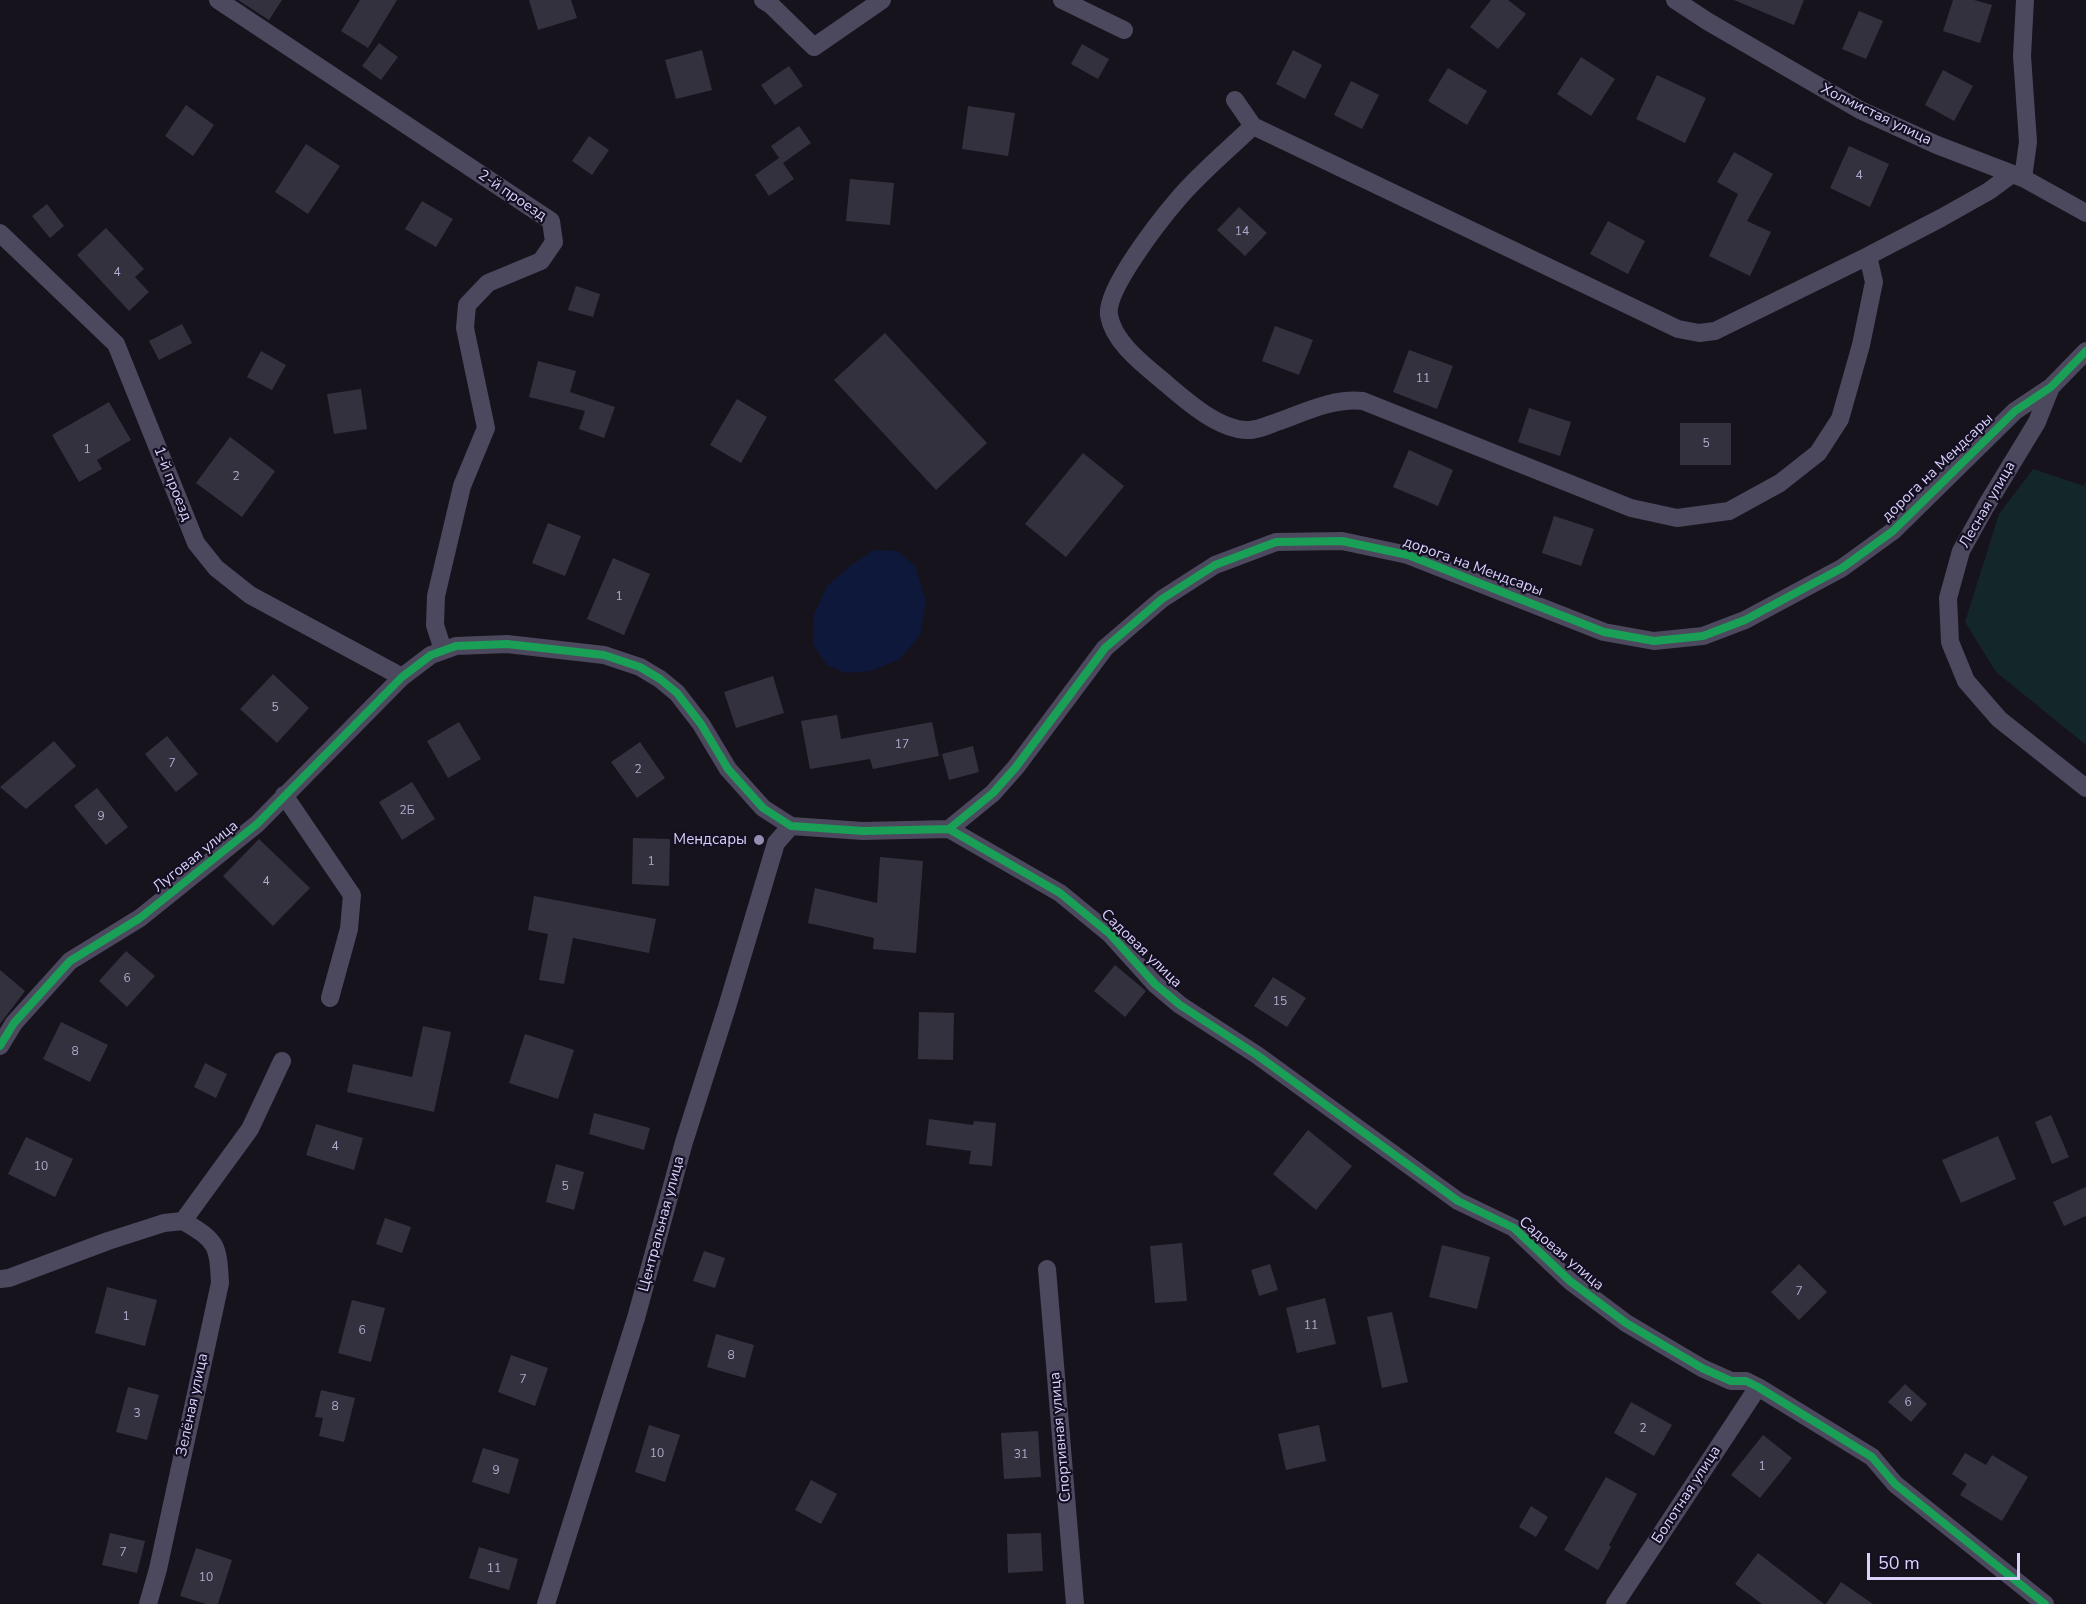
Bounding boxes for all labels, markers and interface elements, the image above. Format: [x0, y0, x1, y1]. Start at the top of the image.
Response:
street label: Холмистая улица [1818, 80, 1934, 150]
street label: 2-й проезд [474, 167, 550, 225]
house number: 4 [1855, 169, 1863, 183]
house number: 14 [1235, 225, 1249, 239]
house number: 4 [113, 266, 121, 280]
house number: 11 [1416, 372, 1430, 386]
street label: дорога на Мендсары [1879, 410, 1997, 526]
house number: 5 [1702, 437, 1710, 451]
house number: 1 [83, 443, 91, 457]
street label: 1-й проезд [149, 444, 195, 524]
street label: Лесная улица [1956, 458, 2020, 552]
house number: 2 [232, 470, 240, 484]
street label: дорога на Мендсары [1401, 533, 1545, 601]
house number: 1 [615, 590, 623, 604]
house number: 5 [271, 701, 279, 715]
house number: 17 [895, 738, 909, 752]
house number: 7 [168, 757, 176, 771]
house number: 2 [634, 763, 642, 777]
house number: 2Б [399, 804, 415, 818]
house number: 9 [97, 810, 105, 824]
street label: Луговая улица [150, 817, 242, 897]
place label: Мендсары [673, 831, 747, 849]
marker: Мендсары [752, 833, 766, 847]
house number: 1 [647, 855, 655, 869]
house number: 4 [262, 875, 270, 889]
street label: Садовая улица [1097, 906, 1185, 992]
house number: 6 [123, 972, 131, 986]
house number: 15 [1273, 995, 1287, 1009]
house number: 8 [71, 1045, 79, 1059]
house number: 4 [331, 1140, 339, 1154]
street label: Центральная улица [635, 1154, 689, 1294]
house number: 10 [34, 1160, 48, 1174]
house number: 5 [561, 1180, 569, 1194]
street label: Садовая улица [1515, 1213, 1607, 1295]
house number: 7 [1795, 1285, 1803, 1299]
house number: 1 [122, 1310, 130, 1324]
house number: 11 [1304, 1319, 1318, 1333]
house number: 6 [358, 1324, 366, 1338]
house number: 8 [727, 1349, 735, 1363]
street label: Зелёная улица [173, 1352, 213, 1458]
street label: Спортивная улица [1046, 1371, 1076, 1503]
house number: 7 [519, 1373, 527, 1387]
house number: 6 [1904, 1396, 1912, 1410]
house number: 8 [331, 1400, 339, 1414]
house number: 3 [133, 1407, 141, 1421]
house number: 2 [1639, 1422, 1647, 1436]
street label: Болотная улица [1649, 1443, 1725, 1547]
house number: 10 [650, 1447, 664, 1461]
house number: 31 [1014, 1448, 1028, 1462]
house number: 1 [1758, 1460, 1766, 1474]
house number: 9 [492, 1464, 500, 1478]
scale bar [1870, 1541, 2023, 1579]
house number: 7 [119, 1546, 127, 1560]
text: 50 m [1878, 1551, 1920, 1575]
house number: 11 [487, 1562, 501, 1576]
house number: 10 [199, 1571, 213, 1585]

